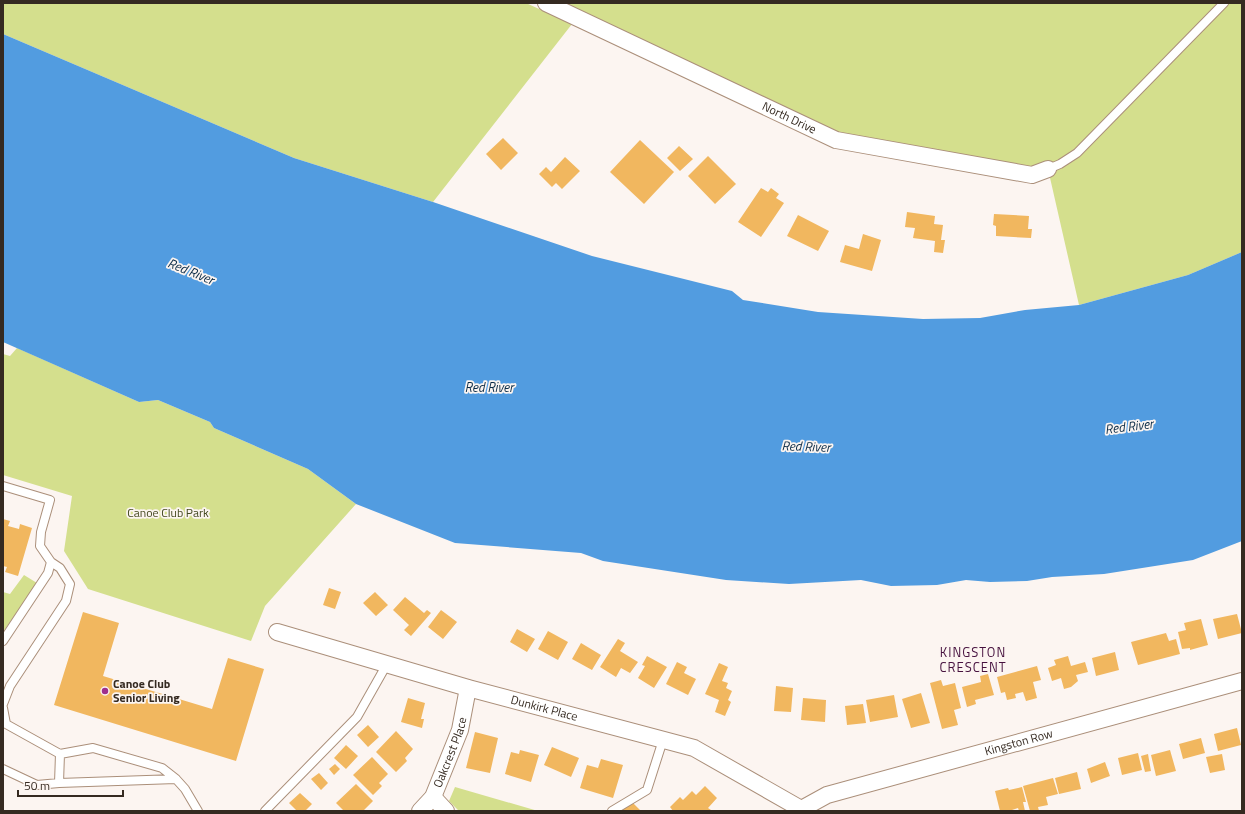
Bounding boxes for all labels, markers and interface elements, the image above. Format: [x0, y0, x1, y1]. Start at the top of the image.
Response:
street label: North Drive [759, 96, 820, 138]
water label: Red River [165, 253, 219, 290]
water label: Red River [465, 377, 515, 397]
water label: Red River [1104, 413, 1156, 439]
water label: Red River [781, 435, 832, 457]
park label: Canoe Club Park [127, 503, 209, 522]
district label: KINGSTON CRESCENT [939, 642, 1007, 677]
place label: Canoe Club Senior Living [113, 674, 180, 707]
marker: Canoe Club Senior Living [100, 686, 110, 696]
street label: Dunkirk Place [509, 690, 580, 726]
street label: Oakcrest Place [428, 715, 471, 790]
street label: Kingston Row [982, 723, 1055, 760]
scale bar [18, 772, 123, 798]
text: 50 m [24, 776, 50, 795]

